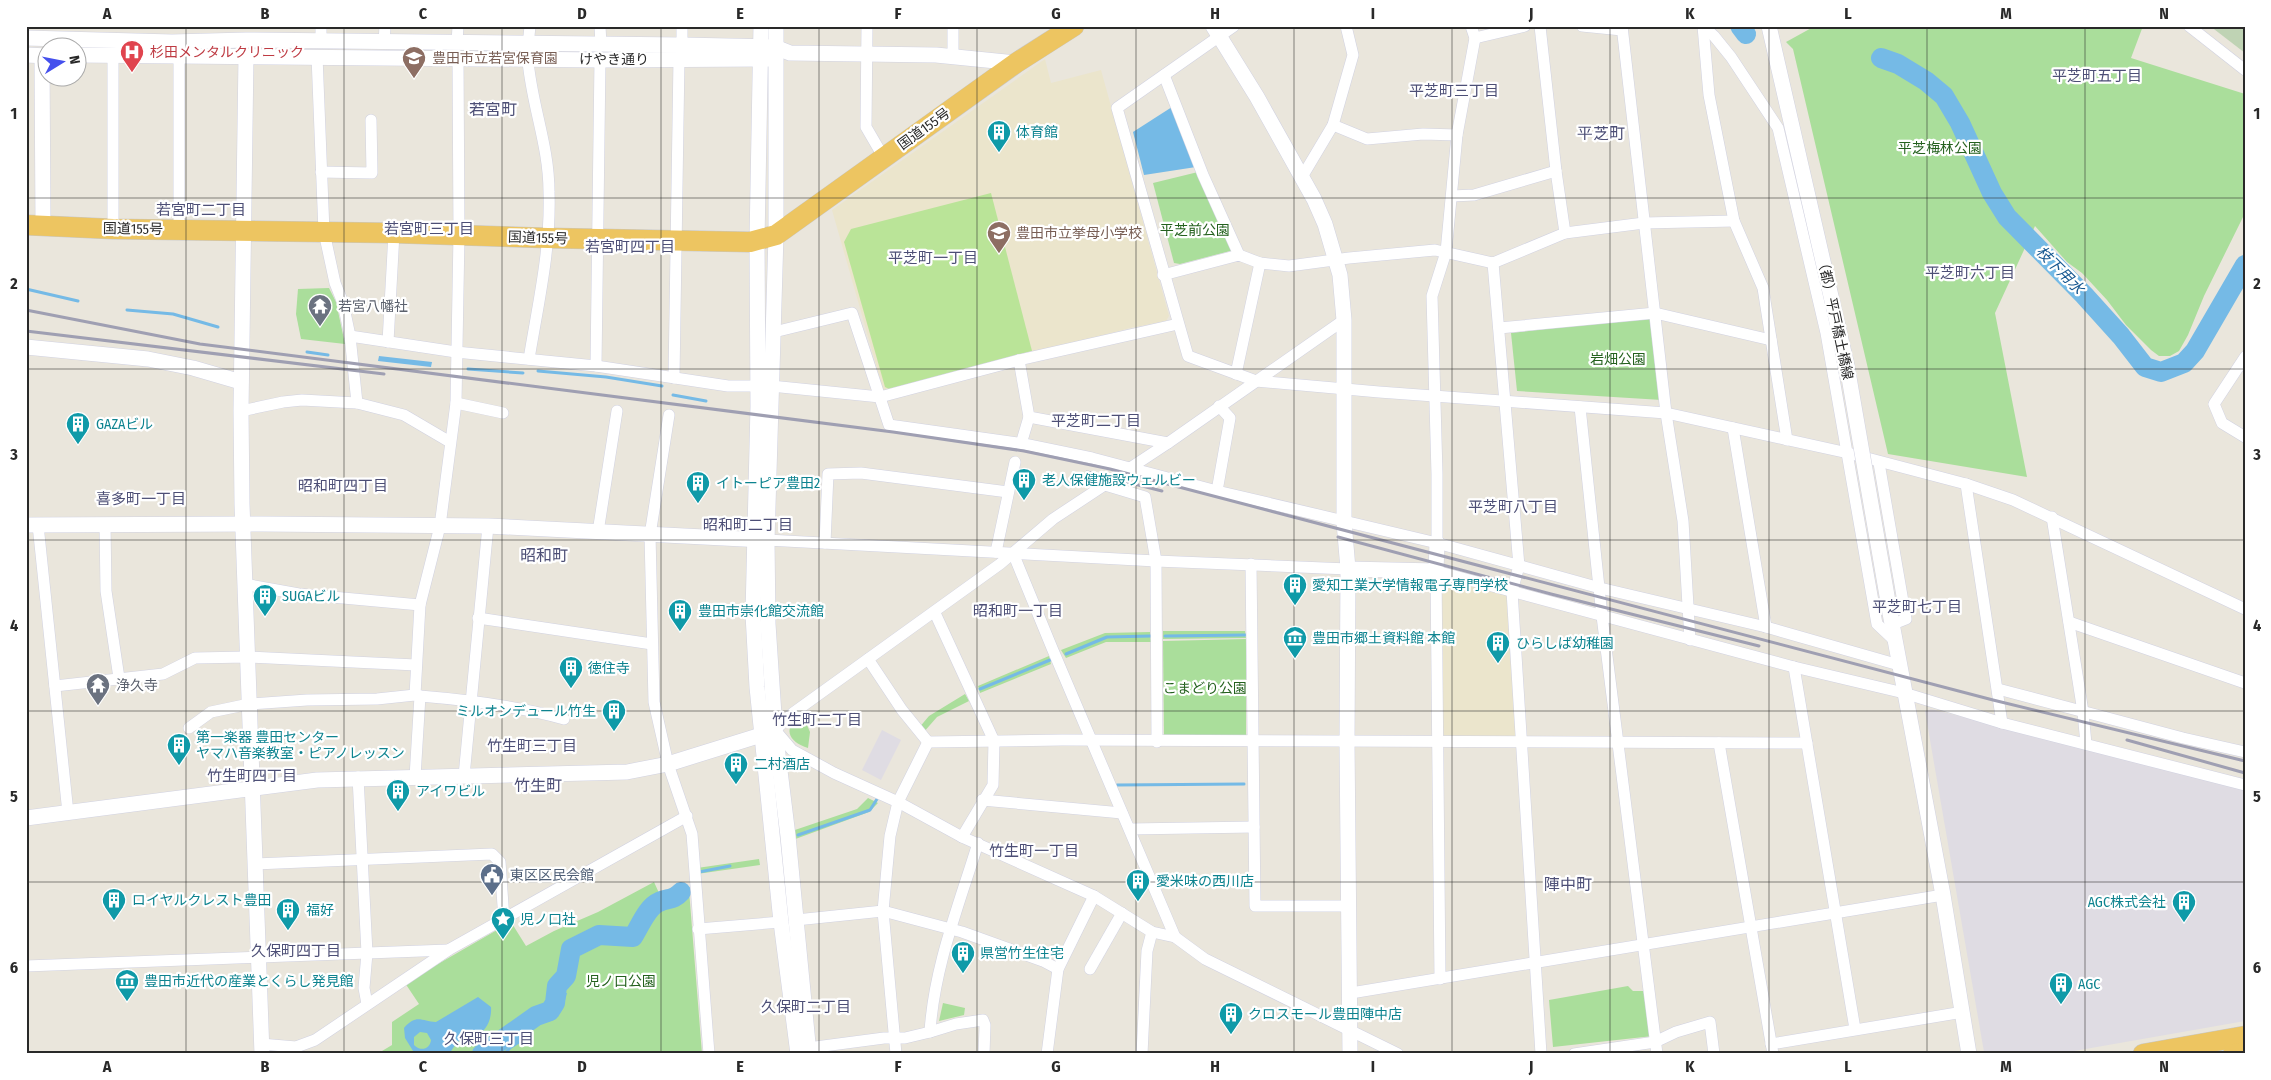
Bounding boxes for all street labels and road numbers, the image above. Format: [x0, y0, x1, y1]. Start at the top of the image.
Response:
street label: けやき通り [579, 51, 649, 68]
street label: 国道155号 [895, 104, 953, 154]
street label: 国道155号 [103, 220, 163, 238]
street label: 国道155号 [508, 228, 568, 248]
street label: （都）平戸橋土橋線 [1814, 255, 1856, 381]

